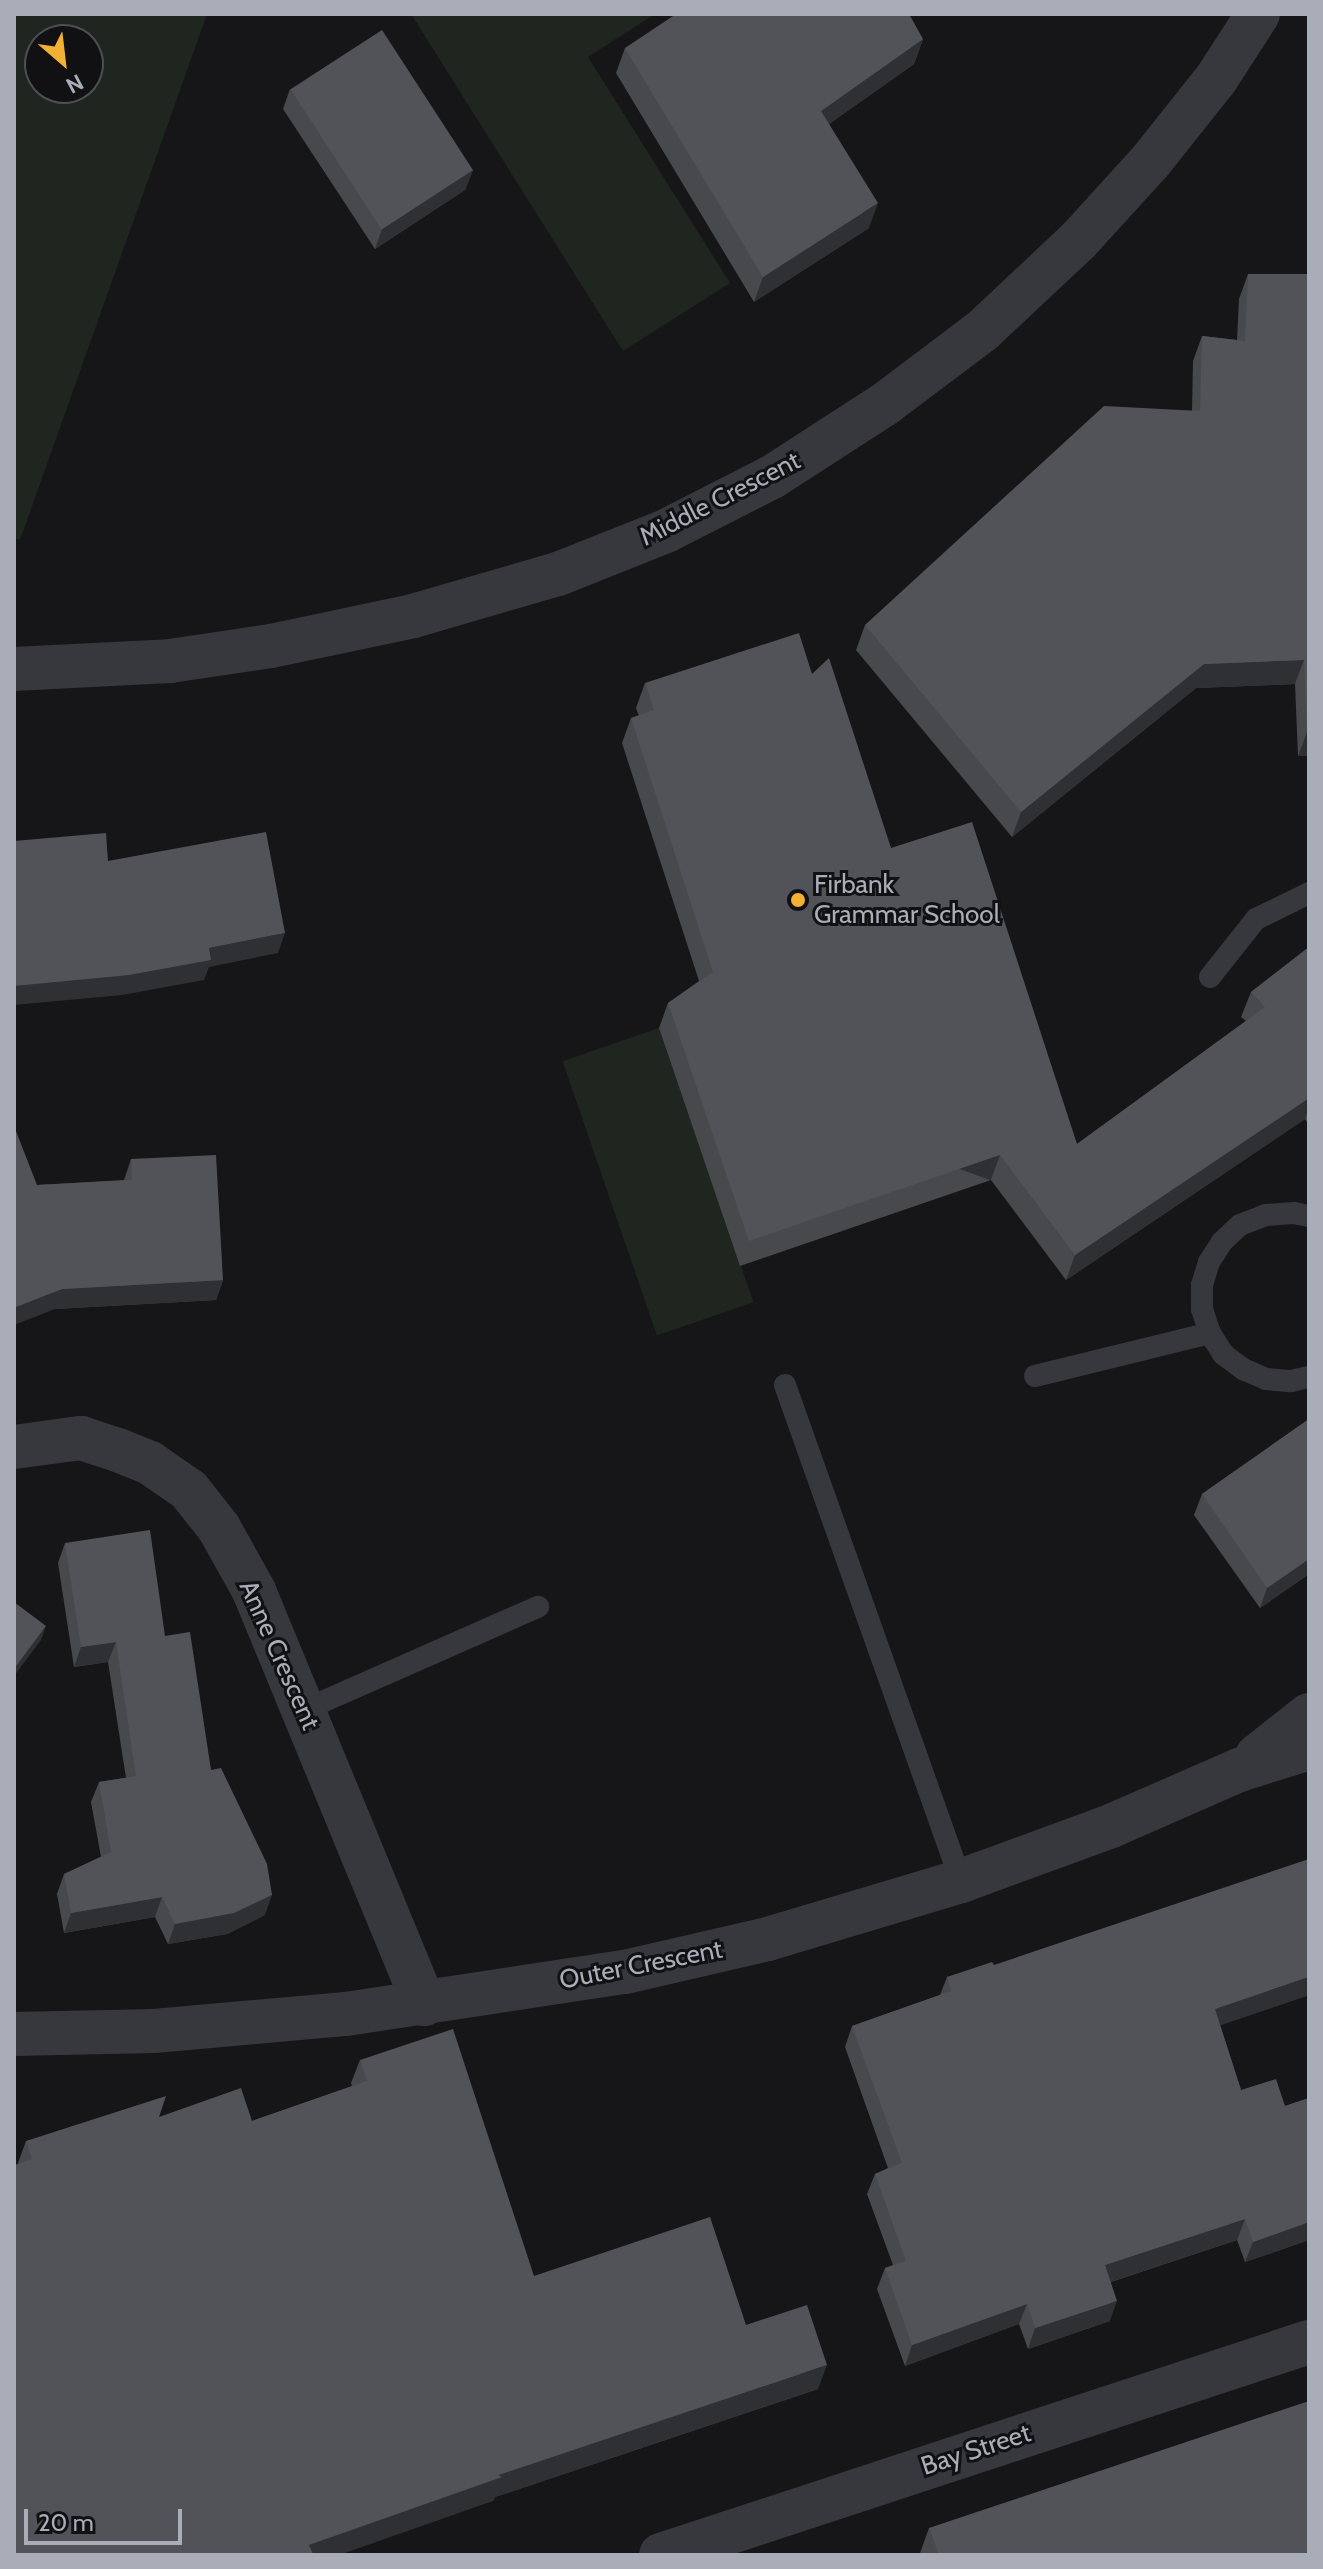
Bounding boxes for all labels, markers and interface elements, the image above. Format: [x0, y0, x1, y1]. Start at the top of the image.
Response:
north arrow [24, 24, 104, 104]
text: N [61, 68, 88, 99]
street label: Middle Crescent [634, 445, 806, 553]
place label: Firbank Grammar School [814, 869, 1000, 930]
marker: Firbank Grammar School [789, 891, 807, 909]
street label: Anne Crescent [232, 1576, 326, 1734]
street label: Outer Crescent [557, 1934, 725, 1996]
street label: Bay Street [917, 2418, 1035, 2482]
scale bar [28, 2493, 186, 2543]
text: 20 m [38, 2508, 94, 2537]

